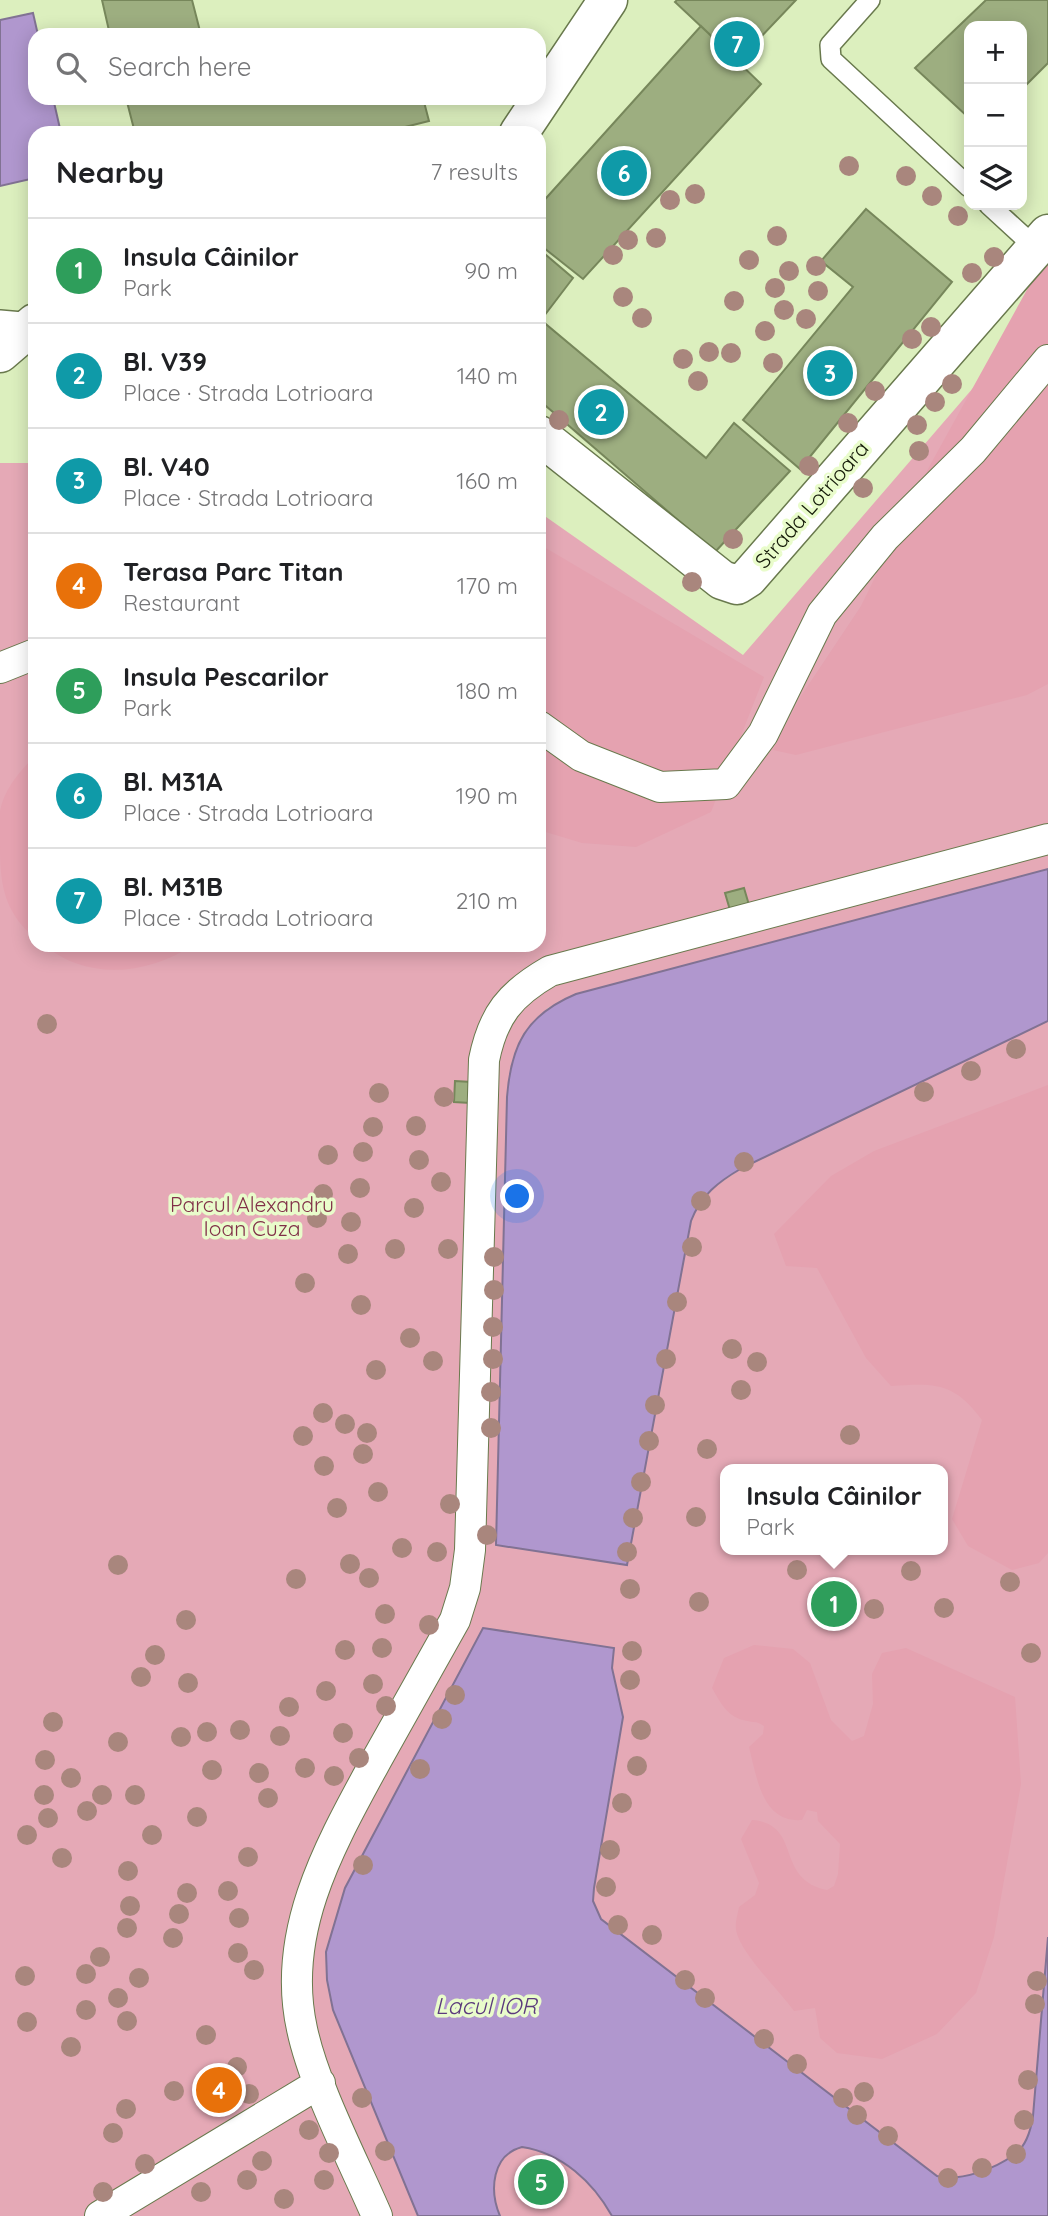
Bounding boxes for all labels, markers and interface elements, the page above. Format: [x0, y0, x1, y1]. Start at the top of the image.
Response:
pin: 7 [714, 18, 760, 70]
map controls [964, 21, 1027, 210]
button: + [964, 21, 1027, 84]
search box [28, 28, 546, 105]
icon: search [52, 48, 90, 86]
text: Search here [108, 50, 252, 83]
button: − [964, 84, 1027, 147]
pin: 6 [601, 147, 647, 199]
button: layers [964, 147, 1027, 210]
text: Nearby [56, 153, 164, 191]
text: 7 results [430, 157, 518, 186]
text: Insula Câinilor [123, 240, 299, 273]
text: 1 [75, 256, 83, 285]
text: 90 m [464, 256, 518, 285]
text: Park [123, 273, 172, 302]
text: Bl. V39 [123, 345, 207, 378]
pin: 3 [807, 347, 853, 399]
text: 2 [72, 361, 86, 390]
text: 140 m [457, 361, 518, 390]
text: Place · Strada Lotrioara [123, 378, 373, 407]
pin: 2 [578, 386, 624, 438]
street label: Strada Lotrioara [749, 435, 874, 573]
text: Bl. V40 [123, 450, 210, 483]
text: 3 [73, 466, 85, 495]
text: 160 m [456, 466, 518, 495]
text: Place · Strada Lotrioara [123, 483, 373, 512]
text: Terasa Parc Titan [123, 555, 343, 588]
text: 4 [72, 571, 86, 600]
text: 170 m [457, 571, 518, 600]
text: Restaurant [123, 588, 240, 617]
text: Insula Pescarilor [123, 660, 329, 693]
text: 5 [72, 676, 86, 705]
text: 180 m [456, 676, 518, 705]
text: Park [123, 693, 172, 722]
text: Bl. M31A [123, 765, 223, 798]
text: 6 [73, 781, 85, 810]
text: 190 m [456, 781, 518, 810]
text: Place · Strada Lotrioara [123, 798, 373, 827]
text: Bl. M31B [123, 870, 223, 903]
text: 7 [73, 886, 85, 915]
text: 210 m [456, 886, 518, 915]
text: Place · Strada Lotrioara [123, 903, 373, 932]
your location [500, 1179, 534, 1213]
park label: Parcul Alexandru Ioan Cuza [170, 1191, 334, 1241]
popup [720, 1464, 948, 1555]
text: Insula Câinilor [746, 1479, 922, 1512]
text: Park [746, 1512, 795, 1541]
pin: 1 [811, 1578, 857, 1630]
water label: Lacul IOR [435, 1991, 538, 2020]
pin: 4 [196, 2064, 242, 2116]
pin: 5 [518, 2156, 564, 2208]

